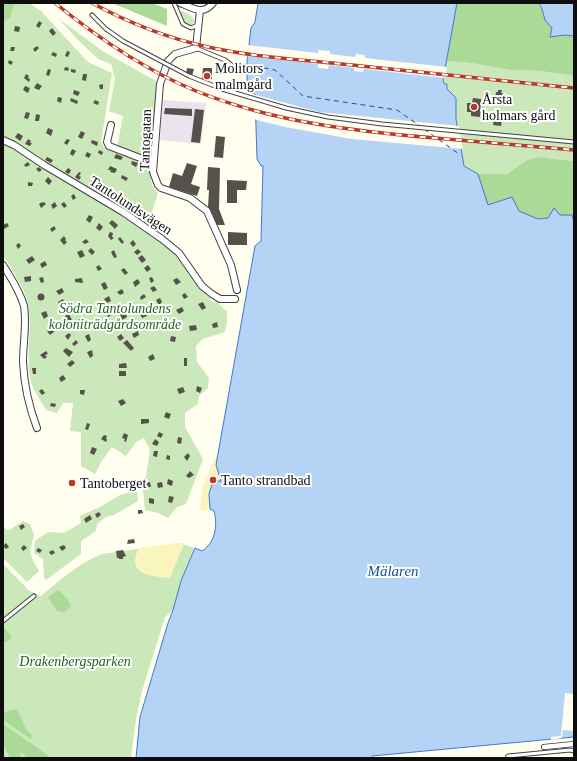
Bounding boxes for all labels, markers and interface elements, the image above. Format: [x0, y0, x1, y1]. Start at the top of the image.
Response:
place label: Molitors malmgård [215, 61, 272, 92]
marker: Molitors malmgård [202, 71, 212, 81]
place label: Årsta holmars gård [482, 92, 555, 123]
marker: Årsta holmars gård [469, 102, 479, 112]
street label: Tantogatan [137, 109, 154, 171]
street label: Tantolundsvägen [87, 173, 175, 238]
park label: Södra Tantolundens koloniträdgårdsområde [49, 301, 181, 332]
place label: Tanto strandbad [221, 473, 311, 488]
marker: Tanto strandbad [208, 475, 218, 485]
place label: Tantoberget [80, 476, 147, 491]
marker: Tantoberget [67, 478, 77, 488]
water label: Mälaren [366, 563, 419, 579]
park label: Drakenbergsparken [18, 654, 131, 669]

